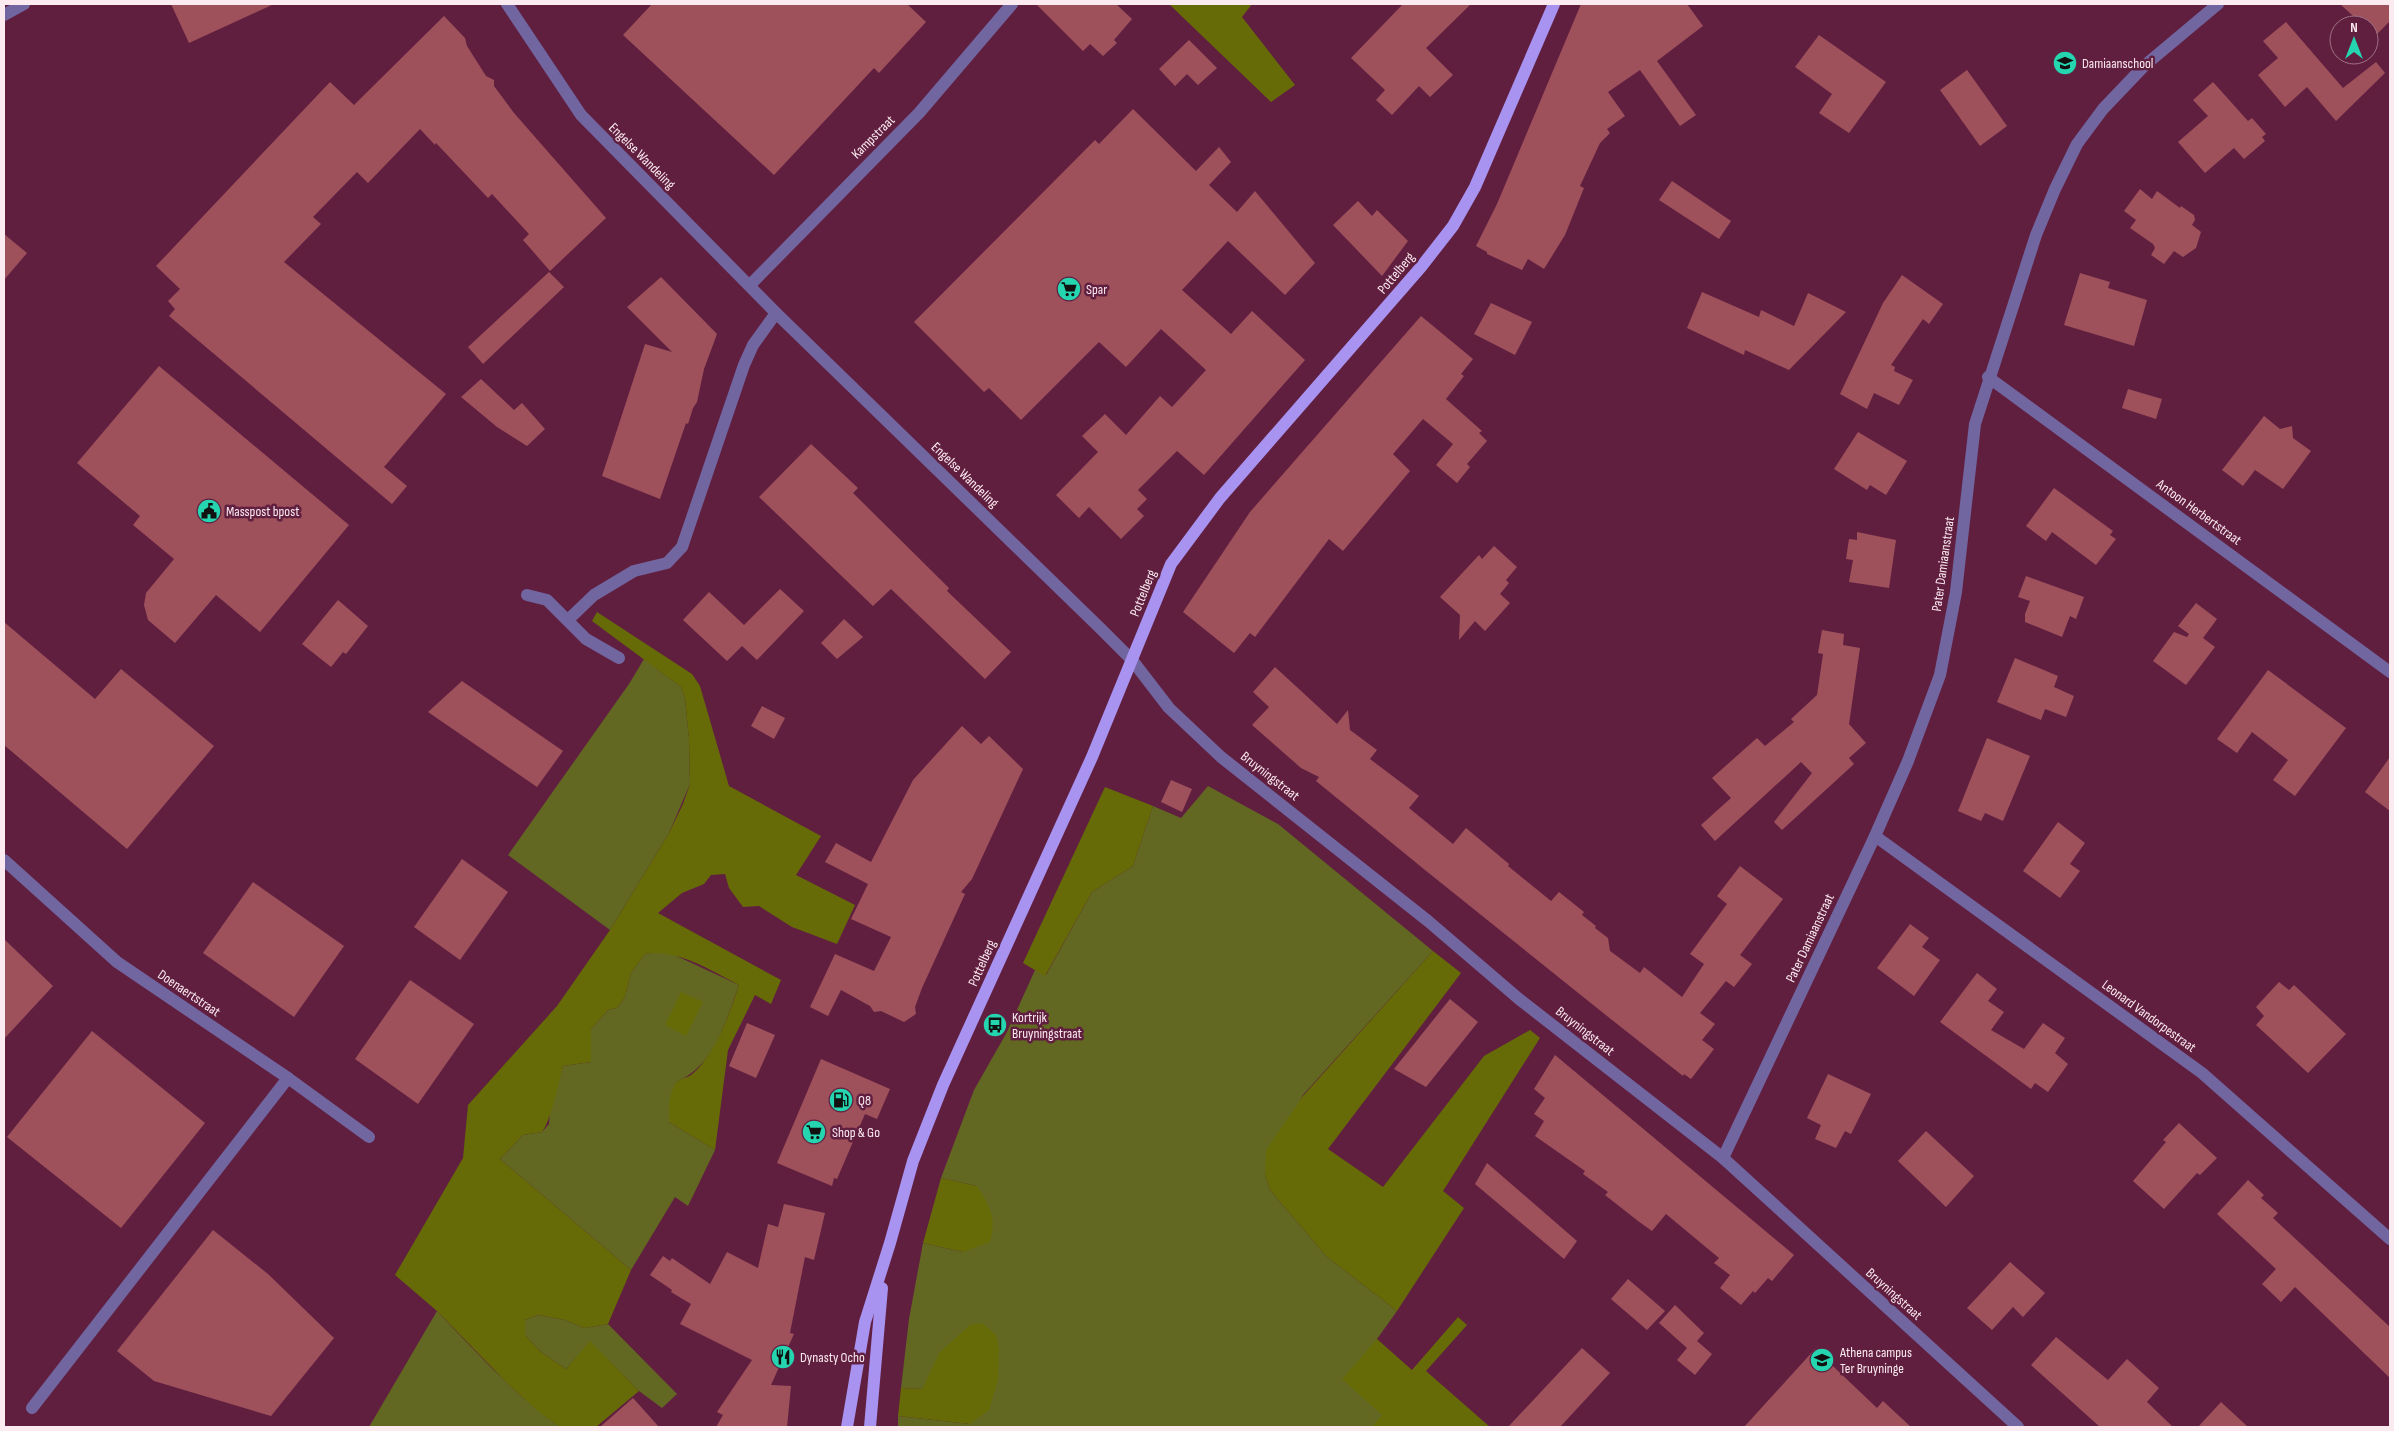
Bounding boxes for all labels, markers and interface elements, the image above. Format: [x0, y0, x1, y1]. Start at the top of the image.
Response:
north arrow [2329, 15, 2379, 65]
text: N [2350, 19, 2358, 36]
school or university icon: Damiaanschool [2052, 50, 2078, 76]
place label: Damiaanschool [2082, 55, 2153, 72]
street label: Kampstraat [848, 112, 898, 162]
street label: Engelse Wandeling [605, 119, 679, 193]
street label: Pottelberg [1374, 248, 1419, 297]
supermarket icon: Spar [1056, 276, 1082, 302]
place label: Spar [1086, 281, 1107, 298]
street label: Engelse Wandeling [928, 439, 1003, 512]
street label: Antoon Herbertstraat [2152, 475, 2245, 549]
public building icon: Masspost bpost [196, 498, 222, 524]
place label: Masspost bpost [226, 503, 299, 520]
street label: Pater Damiaanstraat [1928, 515, 1958, 613]
street label: Pottelberg [1126, 567, 1160, 619]
street label: Bruyningstraat [1237, 748, 1303, 804]
street label: Pater Damiaanstraat [1782, 891, 1838, 985]
street label: Pottelberg [964, 937, 1000, 989]
street label: Doenaertstraat [154, 966, 224, 1020]
street label: Leonard Vandorpestraat [2099, 976, 2199, 1056]
street label: Bruyningstraat [1552, 1003, 1618, 1059]
place label: Kortrijk Bruyningstraat [1012, 1009, 1082, 1042]
bus stop icon: Kortrijk Bruyningstraat [982, 1012, 1008, 1038]
fuel station icon: Q8 [828, 1087, 854, 1113]
place label: Q8 [858, 1092, 871, 1109]
supermarket icon: Shop & Go [801, 1119, 827, 1145]
place label: Shop & Go [832, 1124, 880, 1141]
street label: Bruyningstraat [1862, 1264, 1926, 1324]
restaurant icon: Dynasty Ocho [770, 1344, 796, 1370]
place label: Athena campus Ter Bruyninge [1839, 1344, 1912, 1377]
school or university icon: Athena campus Ter Bruyninge [1809, 1347, 1835, 1373]
place label: Dynasty Ocho [800, 1349, 865, 1366]

